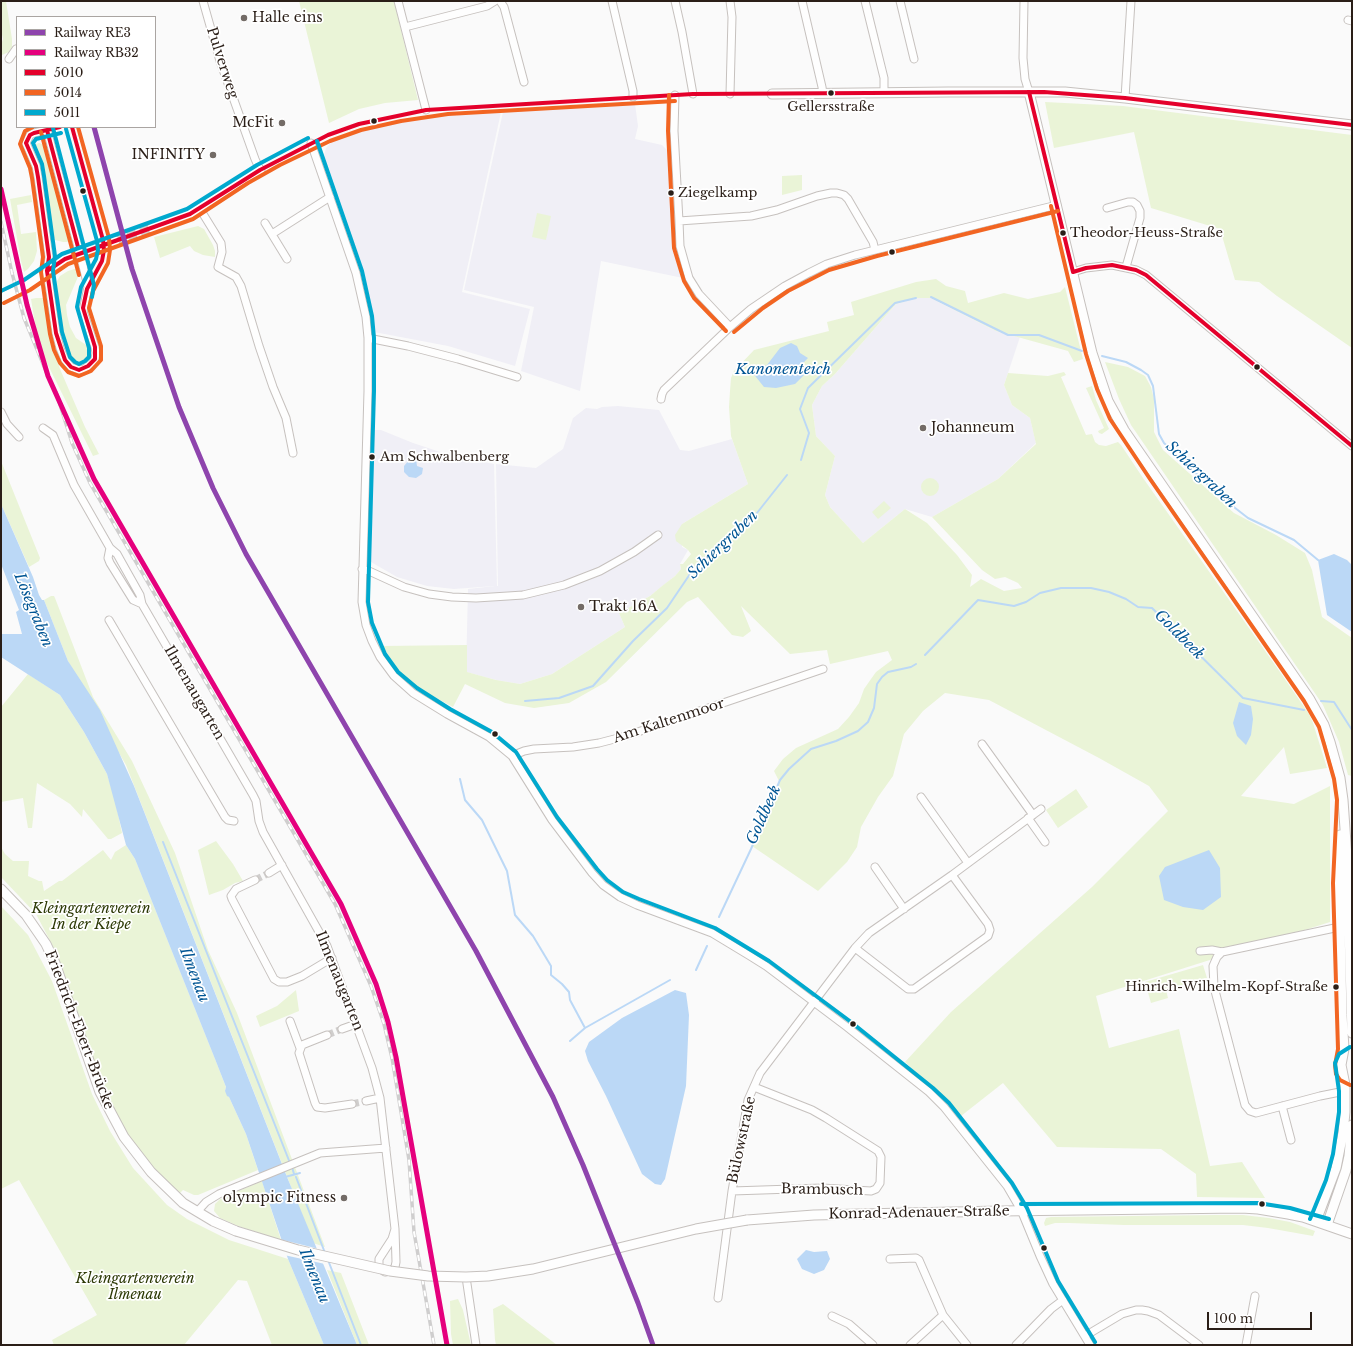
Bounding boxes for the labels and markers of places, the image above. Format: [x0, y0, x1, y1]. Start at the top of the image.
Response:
place label: Halle eins [252, 10, 323, 26]
marker: Halle eins [239, 13, 249, 23]
marker: Gellersstraße [826, 88, 836, 98]
place label: Gellersstraße [787, 99, 875, 115]
place label: McFit [232, 115, 274, 131]
unlabelled marker [369, 116, 379, 126]
marker: McFit [277, 118, 287, 128]
place label: INFINITY [131, 147, 205, 163]
marker: INFINITY [208, 150, 218, 160]
place label: Ziegelkamp [678, 185, 757, 201]
unlabelled marker [78, 186, 88, 196]
marker: Ziegelkamp [666, 188, 676, 198]
place label: Theodor-Heuss-Straße [1070, 225, 1223, 241]
marker: Theodor-Heuss-Straße [1058, 228, 1068, 238]
unlabelled marker [887, 247, 897, 257]
unlabelled marker [1252, 362, 1262, 372]
place label: Johanneum [931, 420, 1014, 436]
marker: Johanneum [918, 423, 928, 433]
place label: Am Schwalbenberg [380, 449, 509, 465]
marker: Am Schwalbenberg [367, 452, 377, 462]
place label: Trakt 16A [589, 599, 658, 615]
marker: Trakt 16A [576, 602, 586, 612]
unlabelled marker [490, 729, 500, 739]
place label: Hinrich-Wilhelm-Kopf-Straße [1125, 979, 1328, 995]
marker: Hinrich-Wilhelm-Kopf-Straße [1331, 982, 1341, 992]
unlabelled marker [848, 1019, 858, 1029]
place label: olympic Fitness [223, 1190, 336, 1206]
marker: olympic Fitness [339, 1193, 349, 1203]
unlabelled marker [1257, 1199, 1267, 1209]
unlabelled marker [1039, 1243, 1049, 1253]

